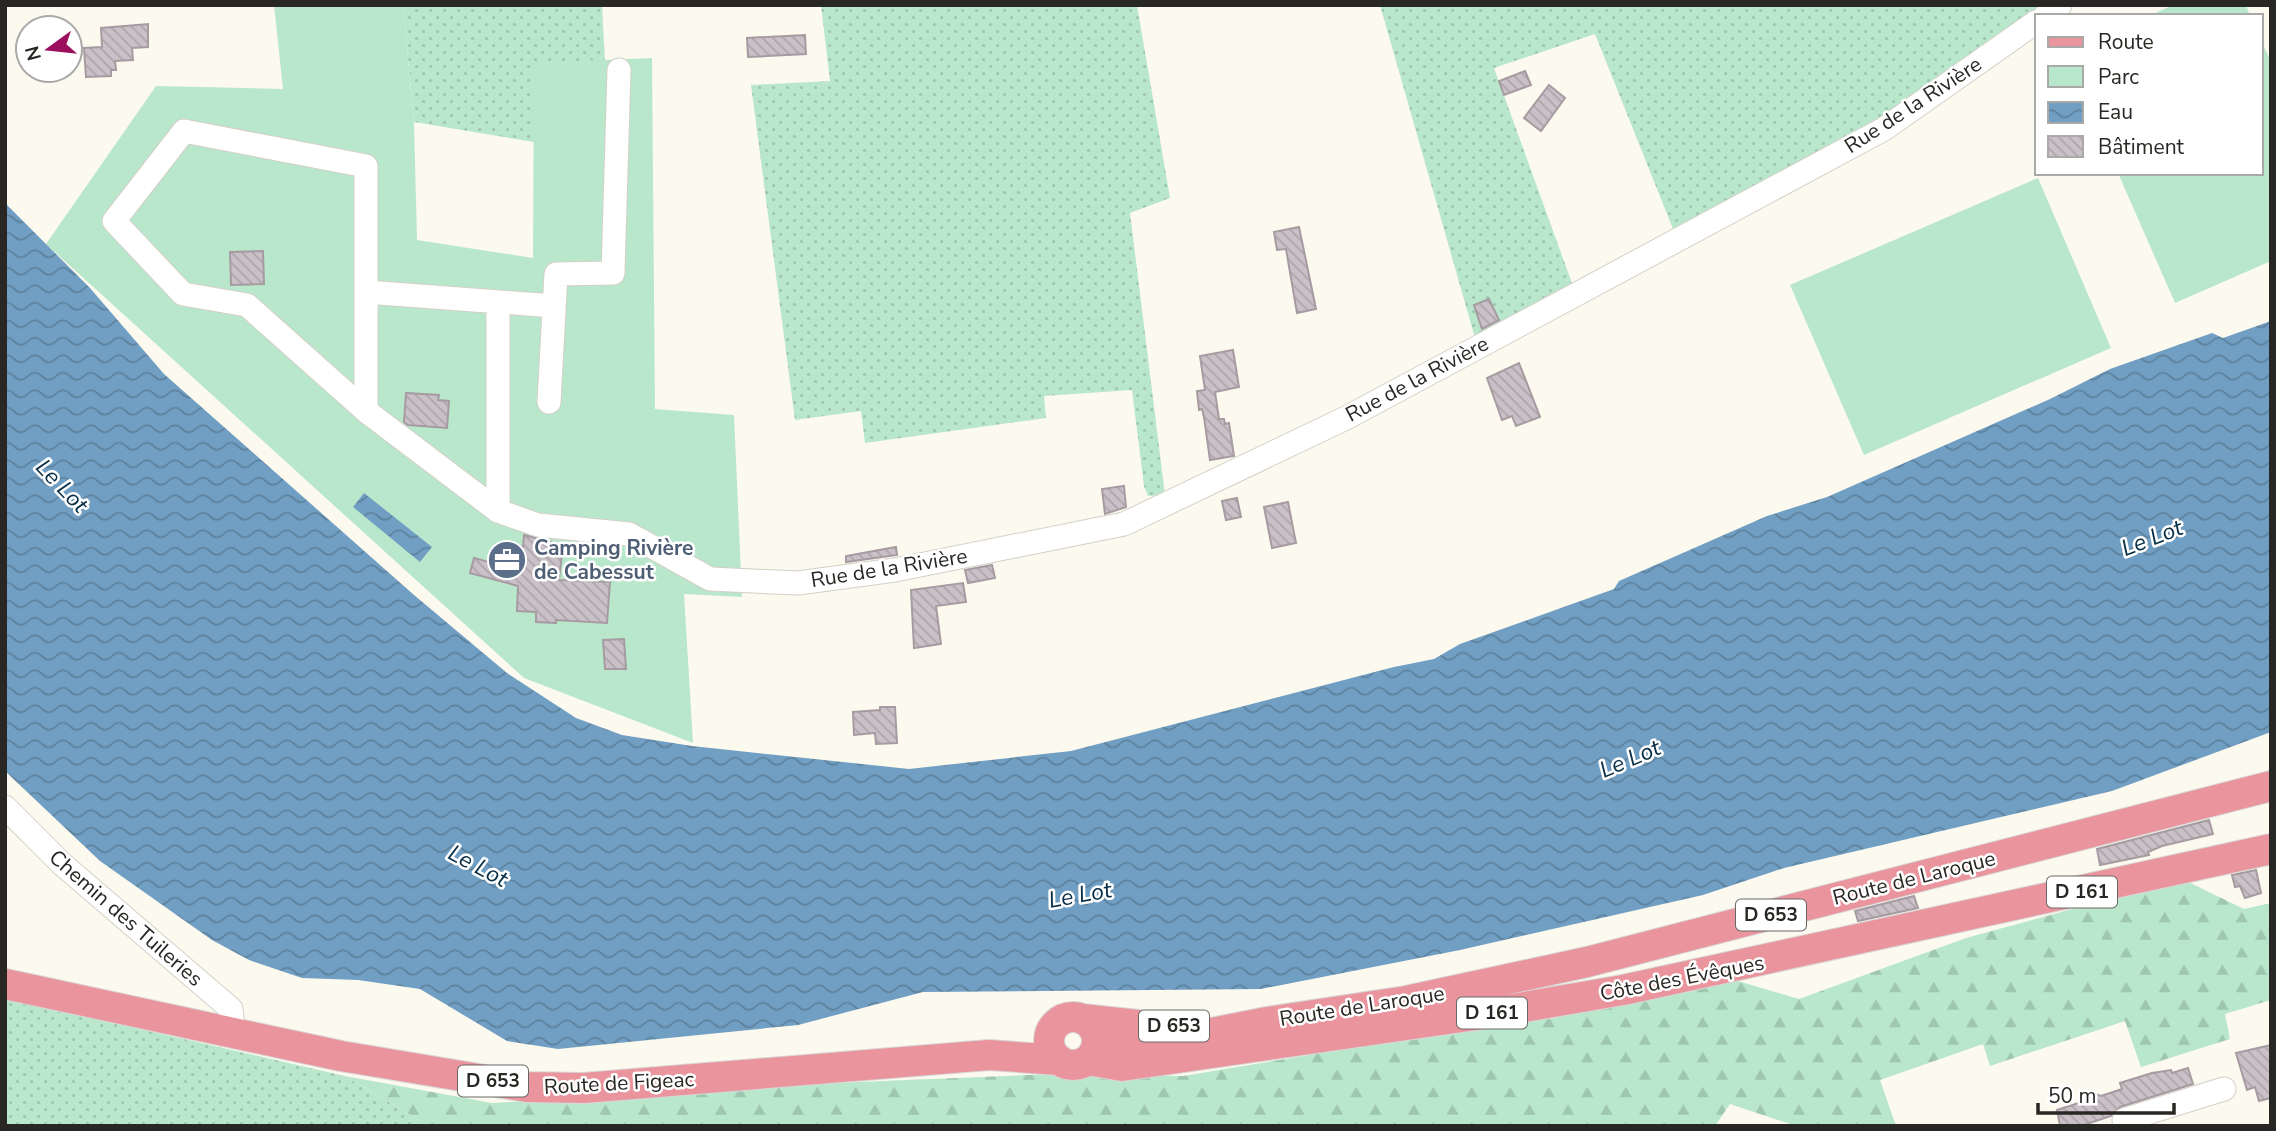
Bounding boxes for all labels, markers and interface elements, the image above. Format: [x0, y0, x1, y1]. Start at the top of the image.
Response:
north arrow [14, 14, 84, 84]
legend [2035, 14, 2262, 175]
text: Route [2098, 28, 2154, 56]
text: N [19, 43, 48, 63]
street label: Rue de la Rivière [1839, 50, 1987, 160]
text: Parc [2098, 63, 2139, 91]
text: Eau [2098, 98, 2133, 126]
text: Bâtiment [2098, 133, 2185, 161]
street label: Rue de la Rivière [1341, 329, 1493, 429]
water label: Le Lot [29, 452, 96, 520]
water label: Le Lot [2117, 512, 2188, 564]
place label: Camping Rivière de Cabessut [534, 534, 693, 586]
office icon: Camping Rivière de Cabessut [486, 539, 528, 581]
street label: Rue de la Rivière [809, 542, 969, 594]
water label: Le Lot [1595, 732, 1666, 786]
water label: Le Lot [443, 837, 514, 895]
street label: Chemin des Tuileries [43, 843, 209, 993]
street label: Route de Laroque [1830, 844, 1998, 912]
water label: Le Lot [1046, 874, 1115, 916]
road number: D 161 [2047, 876, 2117, 908]
road number: D 653 [1736, 900, 1806, 931]
street label: Côte des Évêques [1597, 948, 1767, 1008]
street label: Route de Laroque [1277, 979, 1447, 1033]
road number: D 161 [1457, 998, 1527, 1028]
road number: D 653 [1139, 1010, 1209, 1042]
road number: D 653 [458, 1065, 528, 1096]
street label: Route de Figeac [543, 1065, 695, 1101]
scale bar [2038, 1072, 2174, 1116]
text: 50 m [2048, 1082, 2097, 1110]

